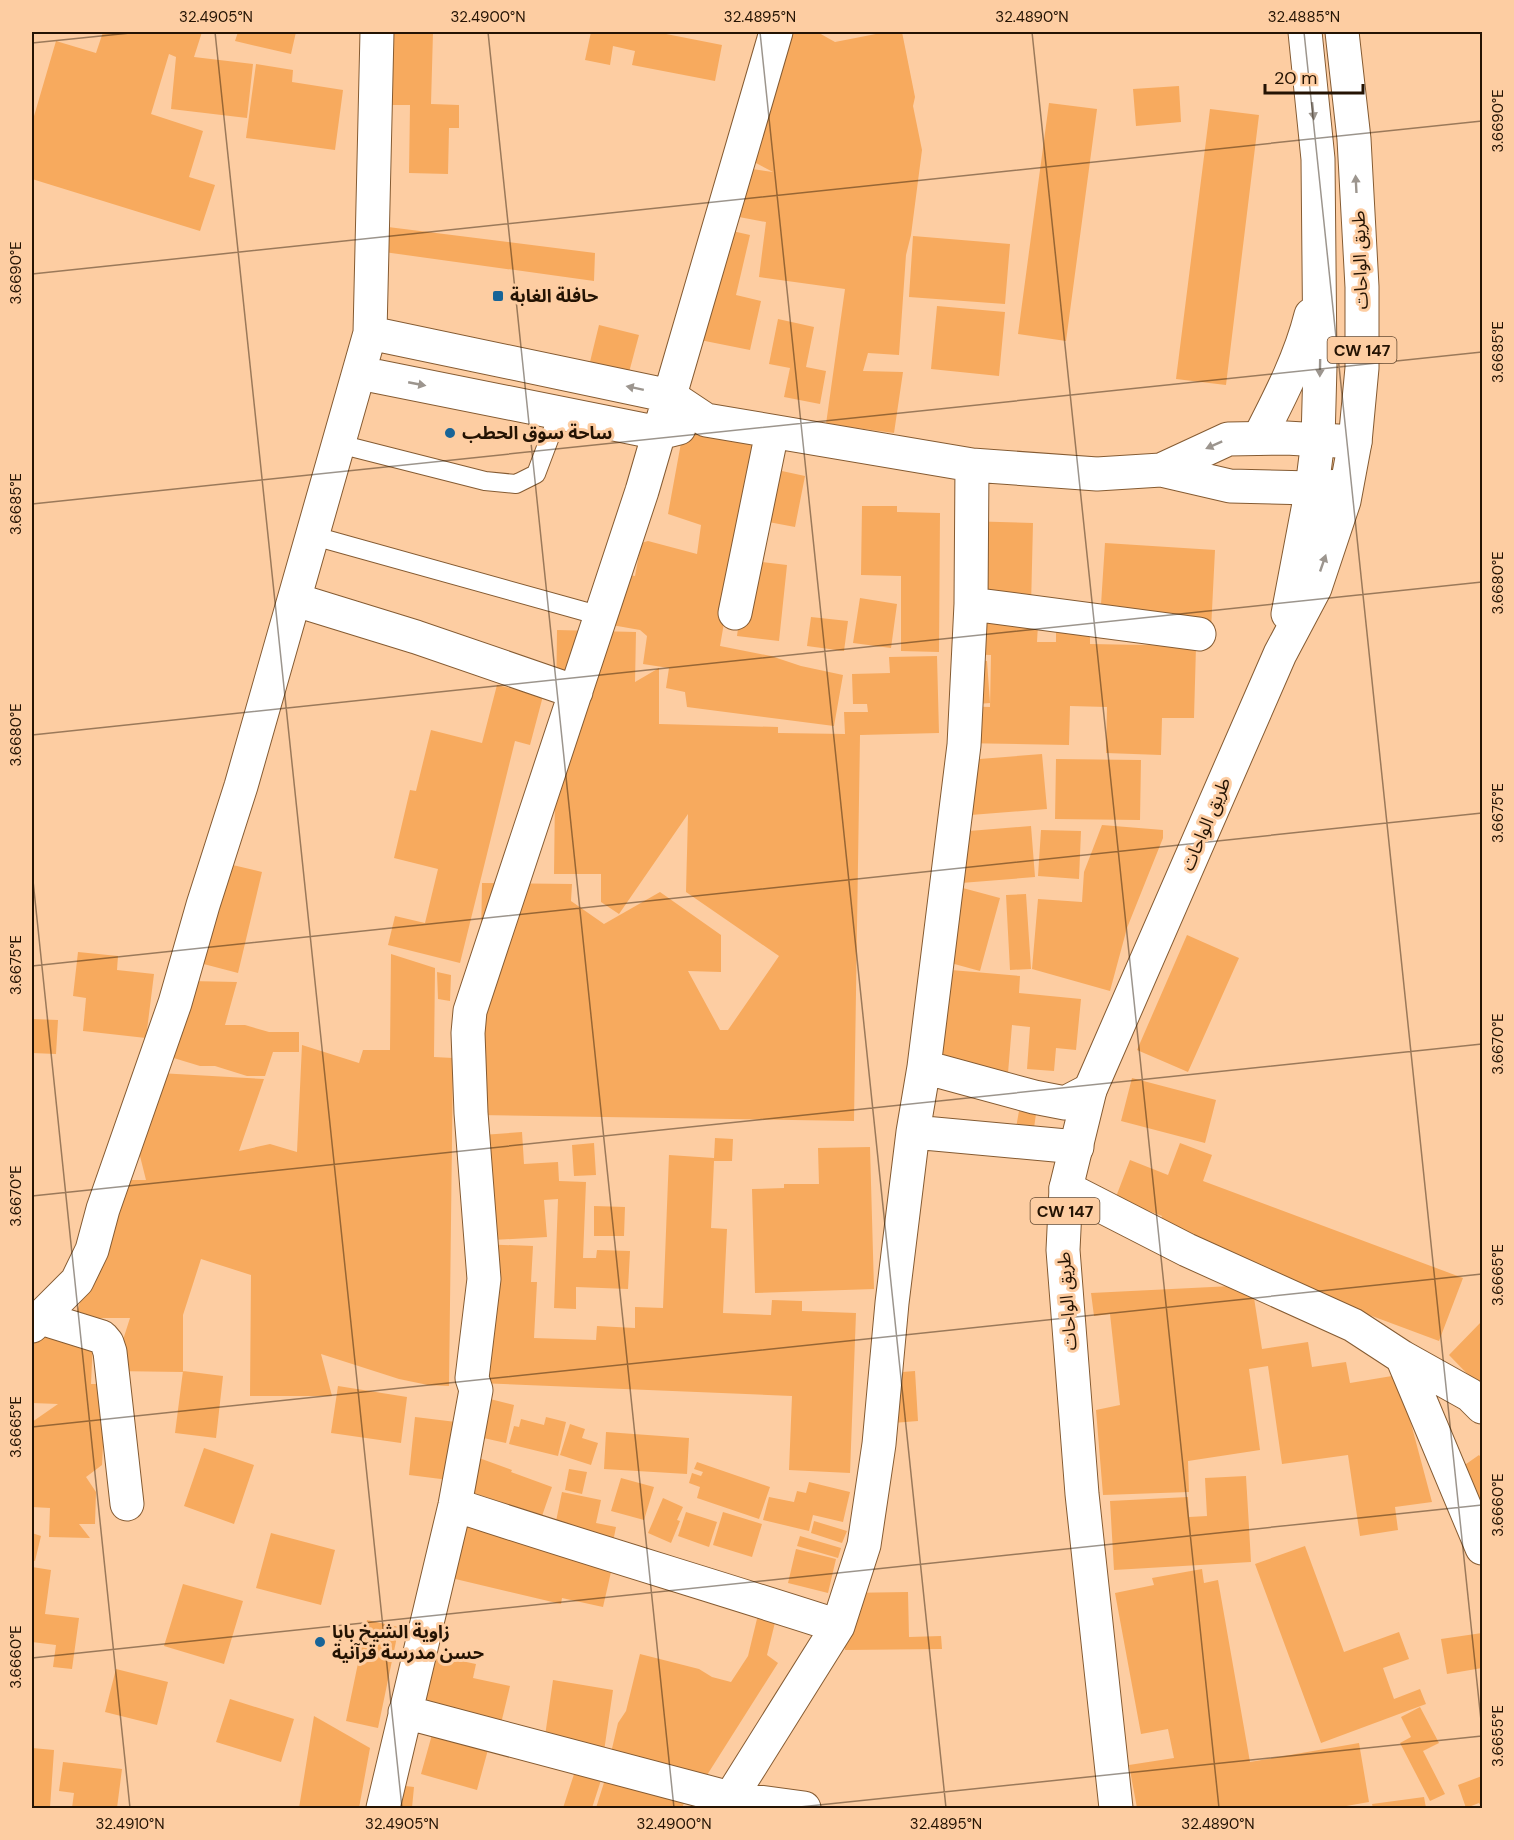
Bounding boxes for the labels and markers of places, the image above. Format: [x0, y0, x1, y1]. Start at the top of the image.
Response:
place label: حافلة الغابة [510, 284, 598, 308]
marker: حافلة الغابة [491, 289, 505, 303]
place label: ساحة سوق الحطب [462, 421, 612, 445]
marker: ساحة سوق الحطب [443, 426, 457, 440]
place label: زاوية الشيخ بابا حسن مدرسة قرآنية [332, 1620, 484, 1665]
marker: زاوية الشيخ بابا حسن مدرسة قرآنية [313, 1635, 327, 1649]

